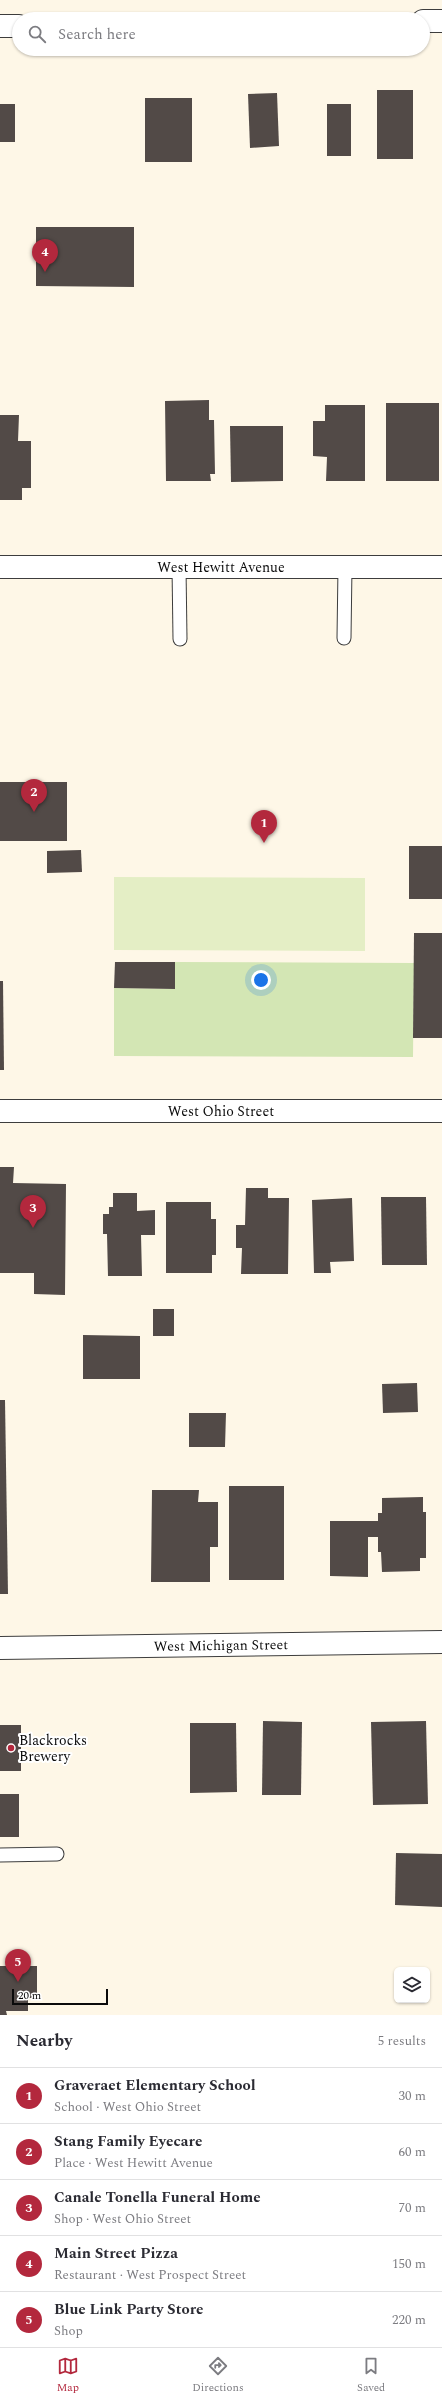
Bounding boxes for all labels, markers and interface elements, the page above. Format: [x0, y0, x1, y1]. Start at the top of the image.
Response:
search box [12, 12, 430, 56]
icon: search [26, 23, 48, 45]
text: Search here [58, 23, 136, 46]
pin: 4 [32, 239, 58, 272]
street label: West Hewitt Avenue [157, 557, 285, 578]
pin: 2 [21, 779, 47, 812]
pin: 1 [251, 810, 277, 843]
your location [251, 970, 271, 990]
street label: West Ohio Street [168, 1101, 274, 1122]
pin: 3 [20, 1195, 46, 1228]
street label: West Michigan Street [154, 1634, 288, 1656]
place label: Blackrocks Brewery [19, 1730, 87, 1767]
marker: Blackrocks Brewery [6, 1743, 16, 1753]
pin: 5 [5, 1949, 31, 1982]
map controls [394, 1967, 430, 2003]
button: layers [394, 1967, 430, 2003]
scale bar [12, 1987, 108, 2006]
text: 20 m [18, 1987, 41, 2004]
text: Nearby [16, 2028, 72, 2054]
text: 5 results [378, 2031, 426, 2051]
text: Graveraet Elementary School [54, 2074, 256, 2097]
text: 1 [25, 2086, 33, 2106]
text: 30 m [399, 2086, 426, 2106]
text: School · West Ohio Street [54, 2097, 201, 2117]
text: Stang Family Eyecare [54, 2130, 202, 2153]
text: 2 [25, 2142, 33, 2162]
text: 60 m [399, 2142, 426, 2162]
text: Place · West Hewitt Avenue [54, 2153, 213, 2173]
text: Canale Tonella Funeral Home [54, 2186, 261, 2209]
text: 3 [25, 2198, 33, 2218]
text: 70 m [399, 2198, 426, 2218]
text: Shop · West Ohio Street [54, 2209, 191, 2229]
text: Main Street Pizza [54, 2242, 178, 2265]
text: 4 [25, 2254, 33, 2274]
text: 150 m [392, 2254, 426, 2274]
text: Restaurant · West Prospect Street [54, 2265, 246, 2285]
text: Blue Link Party Store [54, 2298, 203, 2321]
text: 5 [25, 2310, 33, 2330]
text: 220 m [392, 2310, 426, 2330]
text: Shop [54, 2321, 83, 2341]
tab: Map [57, 2355, 79, 2396]
tab: Directions [192, 2355, 244, 2396]
tab: Saved [357, 2355, 385, 2396]

